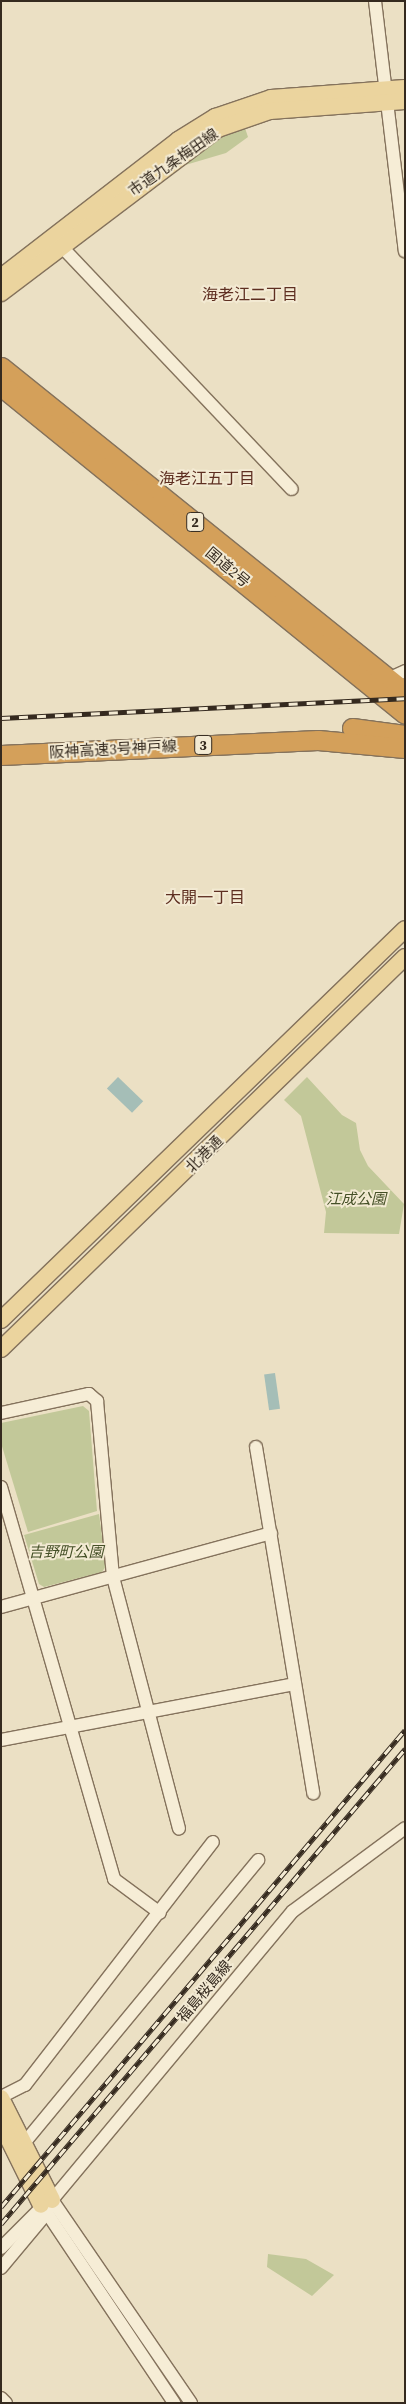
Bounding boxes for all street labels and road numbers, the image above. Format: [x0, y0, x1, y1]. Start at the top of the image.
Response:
street label: 市道九条梅田線 [125, 125, 221, 199]
road number: 2 [185, 511, 205, 534]
street label: 国道2号 [202, 543, 254, 591]
road number: 3 [193, 734, 213, 756]
street label: 阪神高速3号神戸線 [49, 737, 177, 761]
street label: 北港通 [182, 1132, 226, 1176]
street label: 福島桜島線 [173, 1956, 235, 2026]

